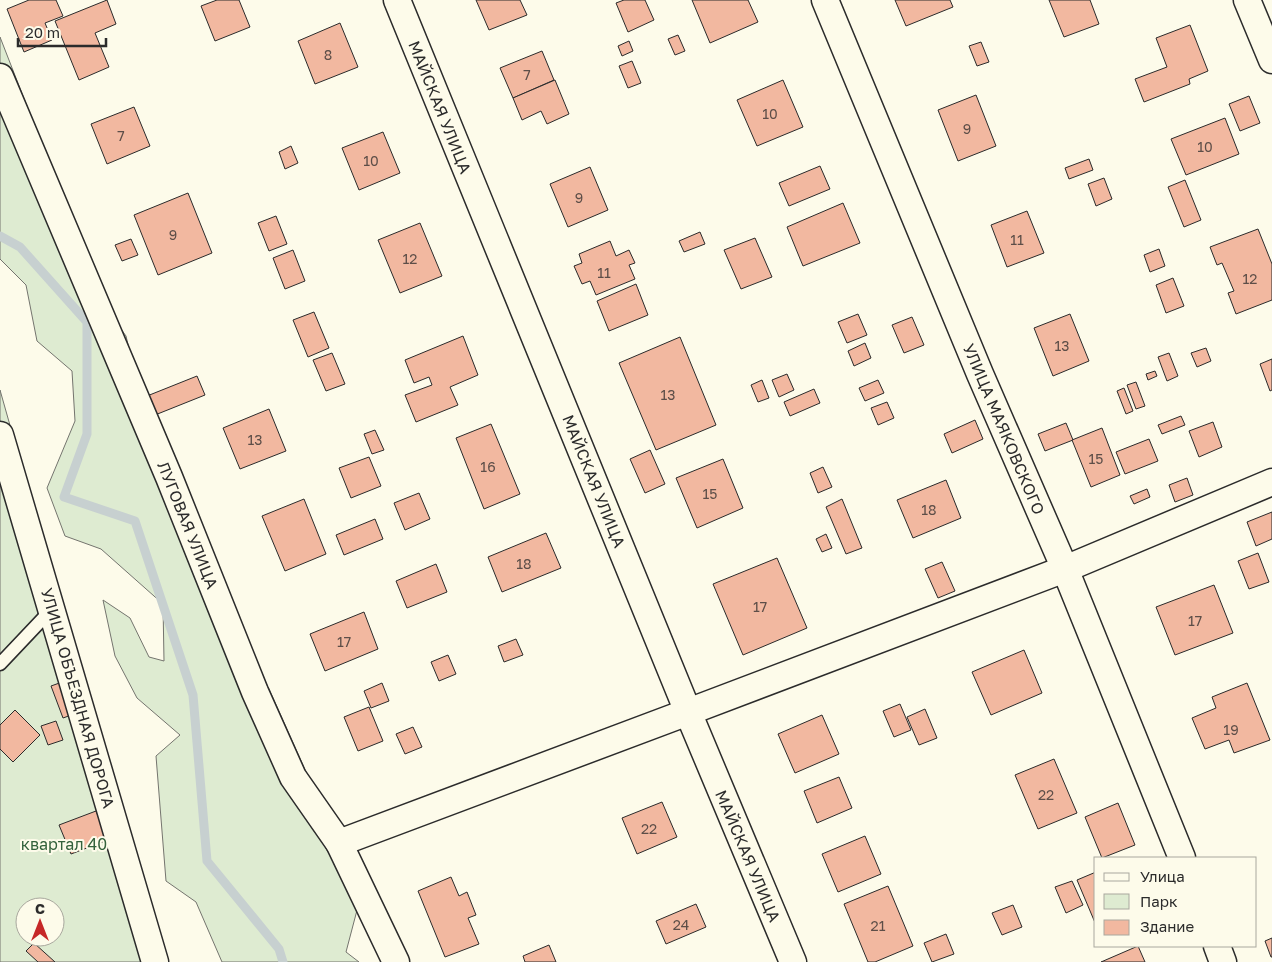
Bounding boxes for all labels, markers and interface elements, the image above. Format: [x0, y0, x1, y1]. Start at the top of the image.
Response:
scale bar [18, 15, 105, 47]
text: 20 m [25, 23, 60, 41]
street label: МАЙСКАЯ УЛИЦА [404, 38, 476, 177]
house number: 8 [324, 46, 332, 63]
house number: 7 [523, 66, 531, 83]
house number: 10 [762, 105, 778, 122]
house number: 9 [963, 120, 971, 137]
house number: 7 [117, 127, 125, 144]
house number: 10 [1197, 138, 1213, 155]
house number: 10 [363, 152, 379, 169]
house number: 9 [575, 189, 583, 206]
house number: 9 [169, 226, 177, 243]
house number: 11 [1010, 231, 1024, 248]
house number: 12 [403, 250, 417, 267]
house number: 11 [597, 264, 611, 281]
house number: 12 [1243, 270, 1257, 287]
house number: 13 [1055, 337, 1069, 354]
street label: УЛИЦА МАЯКОВСКОГО [959, 341, 1049, 517]
house number: 13 [661, 386, 675, 403]
street label: МАЙСКАЯ УЛИЦА [558, 412, 630, 551]
house number: 13 [248, 431, 262, 448]
house number: 15 [1089, 450, 1103, 467]
street label: ЛУГОВАЯ УЛИЦА [153, 458, 223, 592]
house number: 16 [480, 458, 496, 475]
house number: 15 [703, 485, 717, 502]
house number: 18 [921, 501, 937, 518]
house number: 18 [516, 555, 532, 572]
street label: УЛИЦА ОБЪЕЗДНАЯ ДОРОГА [37, 586, 119, 811]
house number: 17 [753, 598, 767, 615]
house number: 17 [1188, 612, 1202, 629]
house number: 17 [337, 633, 351, 650]
house number: 19 [1223, 721, 1239, 738]
house number: 22 [1038, 786, 1054, 803]
street label: МАЙСКАЯ УЛИЦА [711, 787, 785, 925]
house number: 22 [641, 820, 657, 837]
park label: квартал 40 [21, 834, 107, 854]
legend [1094, 857, 1257, 947]
text: Улица [1140, 867, 1185, 885]
text: Парк [1140, 892, 1178, 910]
north arrow [15, 897, 65, 947]
text: С [35, 900, 45, 917]
house number: 24 [673, 916, 689, 933]
house number: 21 [871, 917, 886, 934]
text: Здание [1140, 917, 1194, 935]

